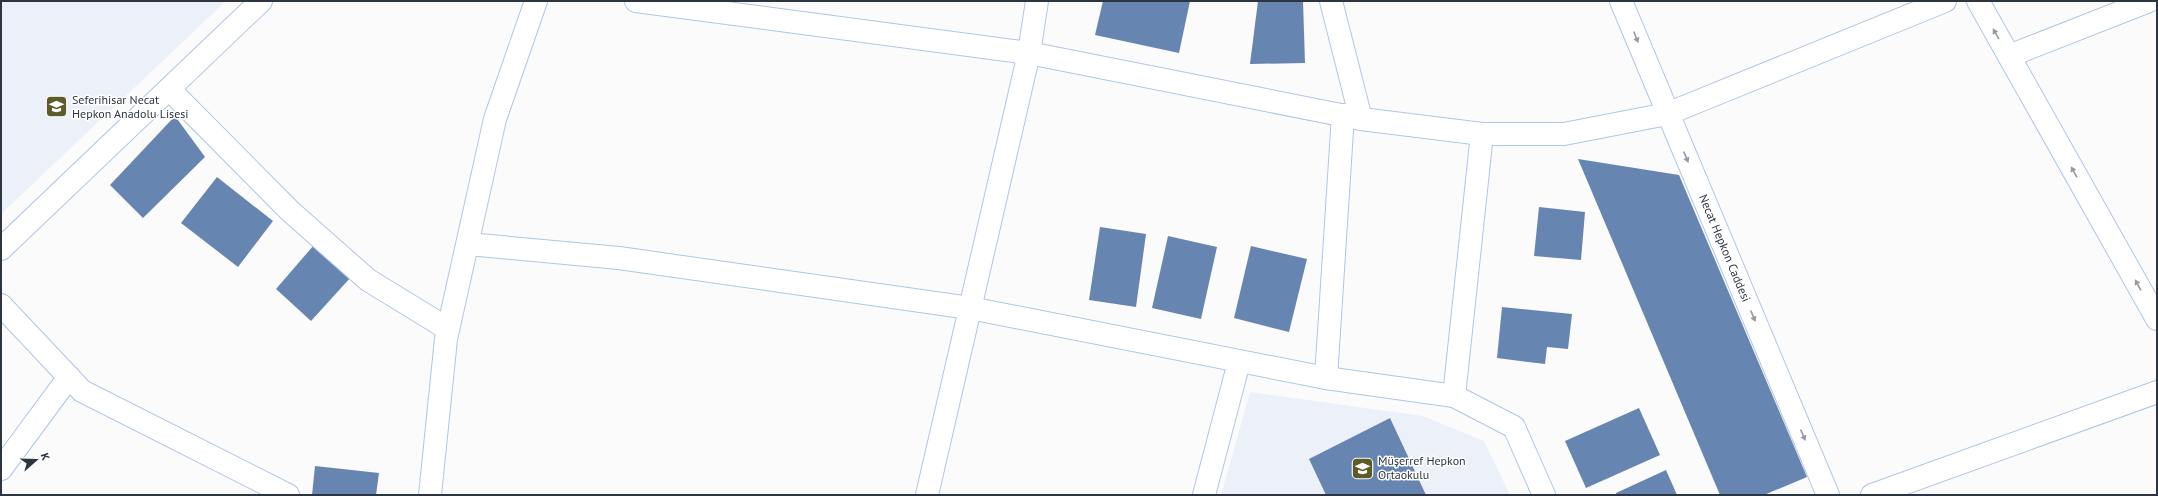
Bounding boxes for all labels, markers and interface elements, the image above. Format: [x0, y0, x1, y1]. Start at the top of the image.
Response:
one-way arrow [1993, 28, 2000, 40]
one-way arrow [1633, 32, 1639, 44]
place label: Seferihisar Necat Hepkon Anadolu Lisesi [72, 92, 189, 121]
school or university icon: Seferihisar Necat Hepkon Anadolu Lisesi [44, 94, 70, 120]
one-way arrow [1683, 152, 1689, 164]
one-way arrow [2071, 166, 2077, 177]
street label: Necat Hepkon Caddesi [1696, 192, 1754, 304]
one-way arrow [2134, 279, 2141, 291]
one-way arrow [1750, 310, 1756, 322]
one-way arrow [1800, 430, 1806, 441]
north arrow [16, 440, 56, 480]
text: K [38, 451, 53, 462]
place label: Müşerref Hepkon Ortaokulu [1378, 453, 1466, 482]
school or university icon: Müşerref Hepkon Ortaokulu [1350, 455, 1376, 481]

